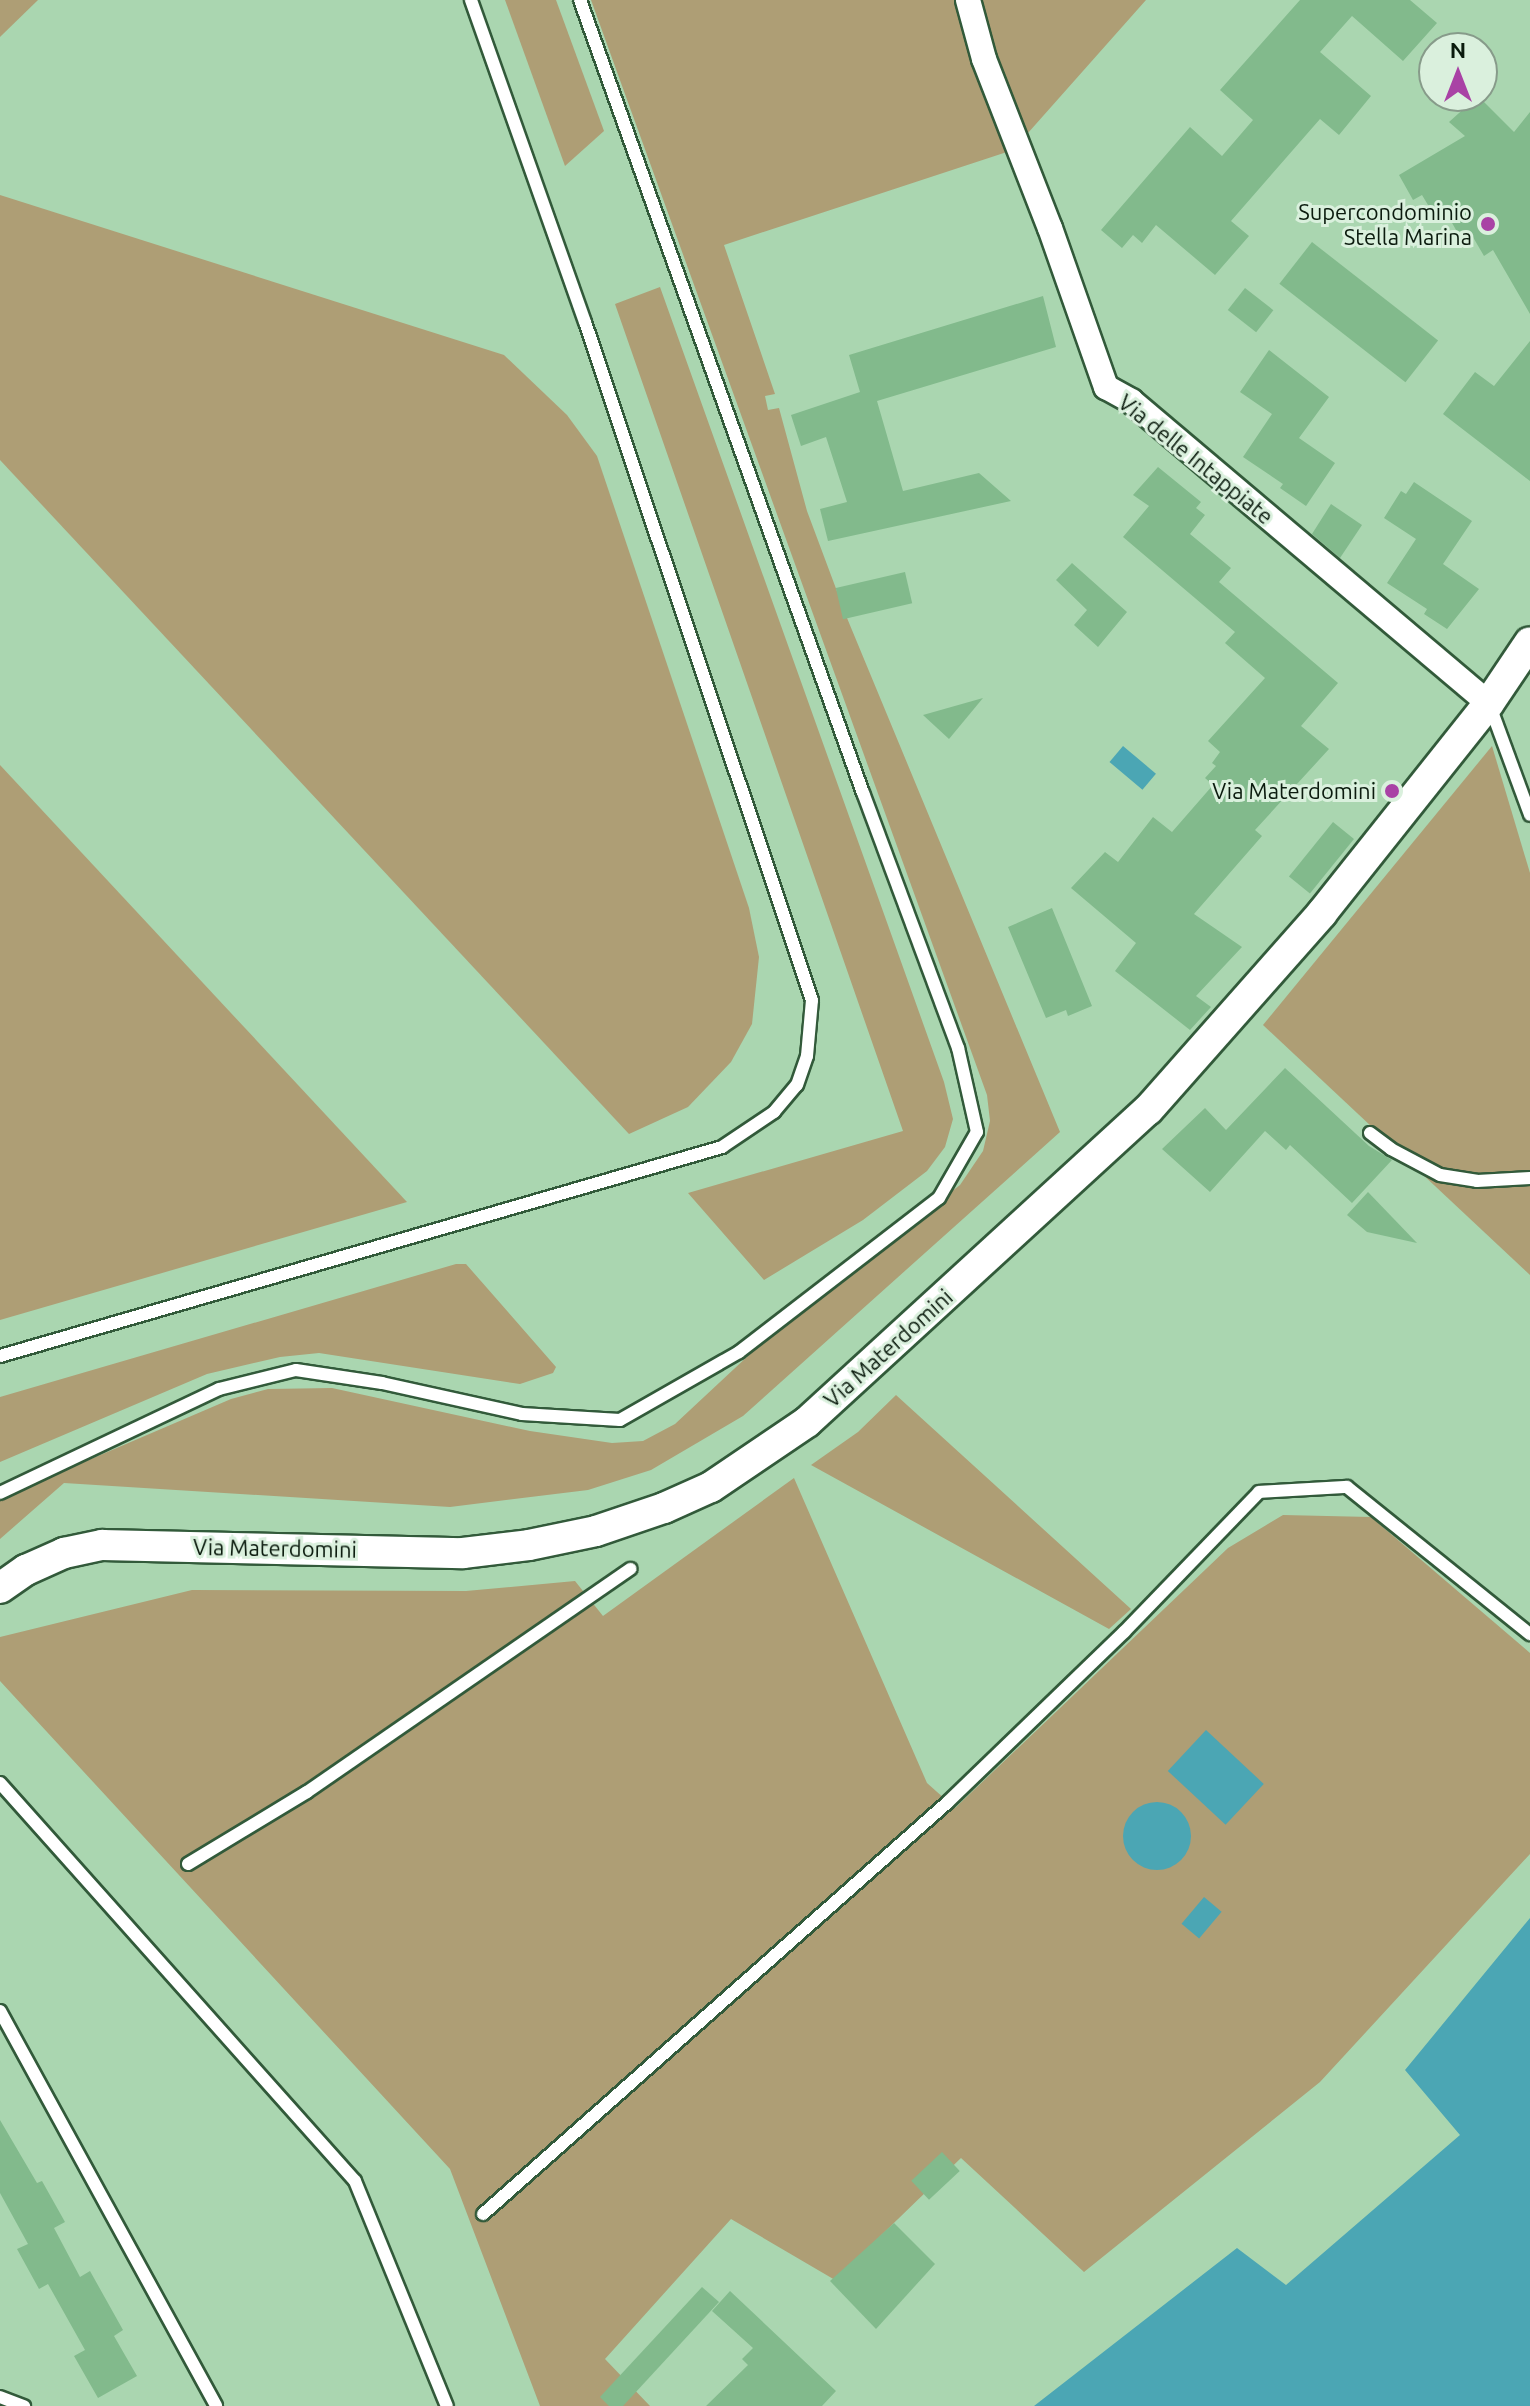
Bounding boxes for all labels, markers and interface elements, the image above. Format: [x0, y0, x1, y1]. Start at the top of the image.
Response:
north arrow [1418, 32, 1498, 112]
text: N [1450, 37, 1466, 62]
place label: Supercondominio Stella Marina [1298, 198, 1472, 250]
marker: Supercondominio Stella Marina [1479, 215, 1497, 233]
street label: Via delle Intappiate [1113, 389, 1279, 529]
place label: Via Materdomini [1212, 778, 1376, 804]
marker: Via Materdomini [1383, 782, 1401, 800]
street label: Via Materdomini [818, 1283, 958, 1413]
street label: Via Materdomini [193, 1533, 357, 1563]

